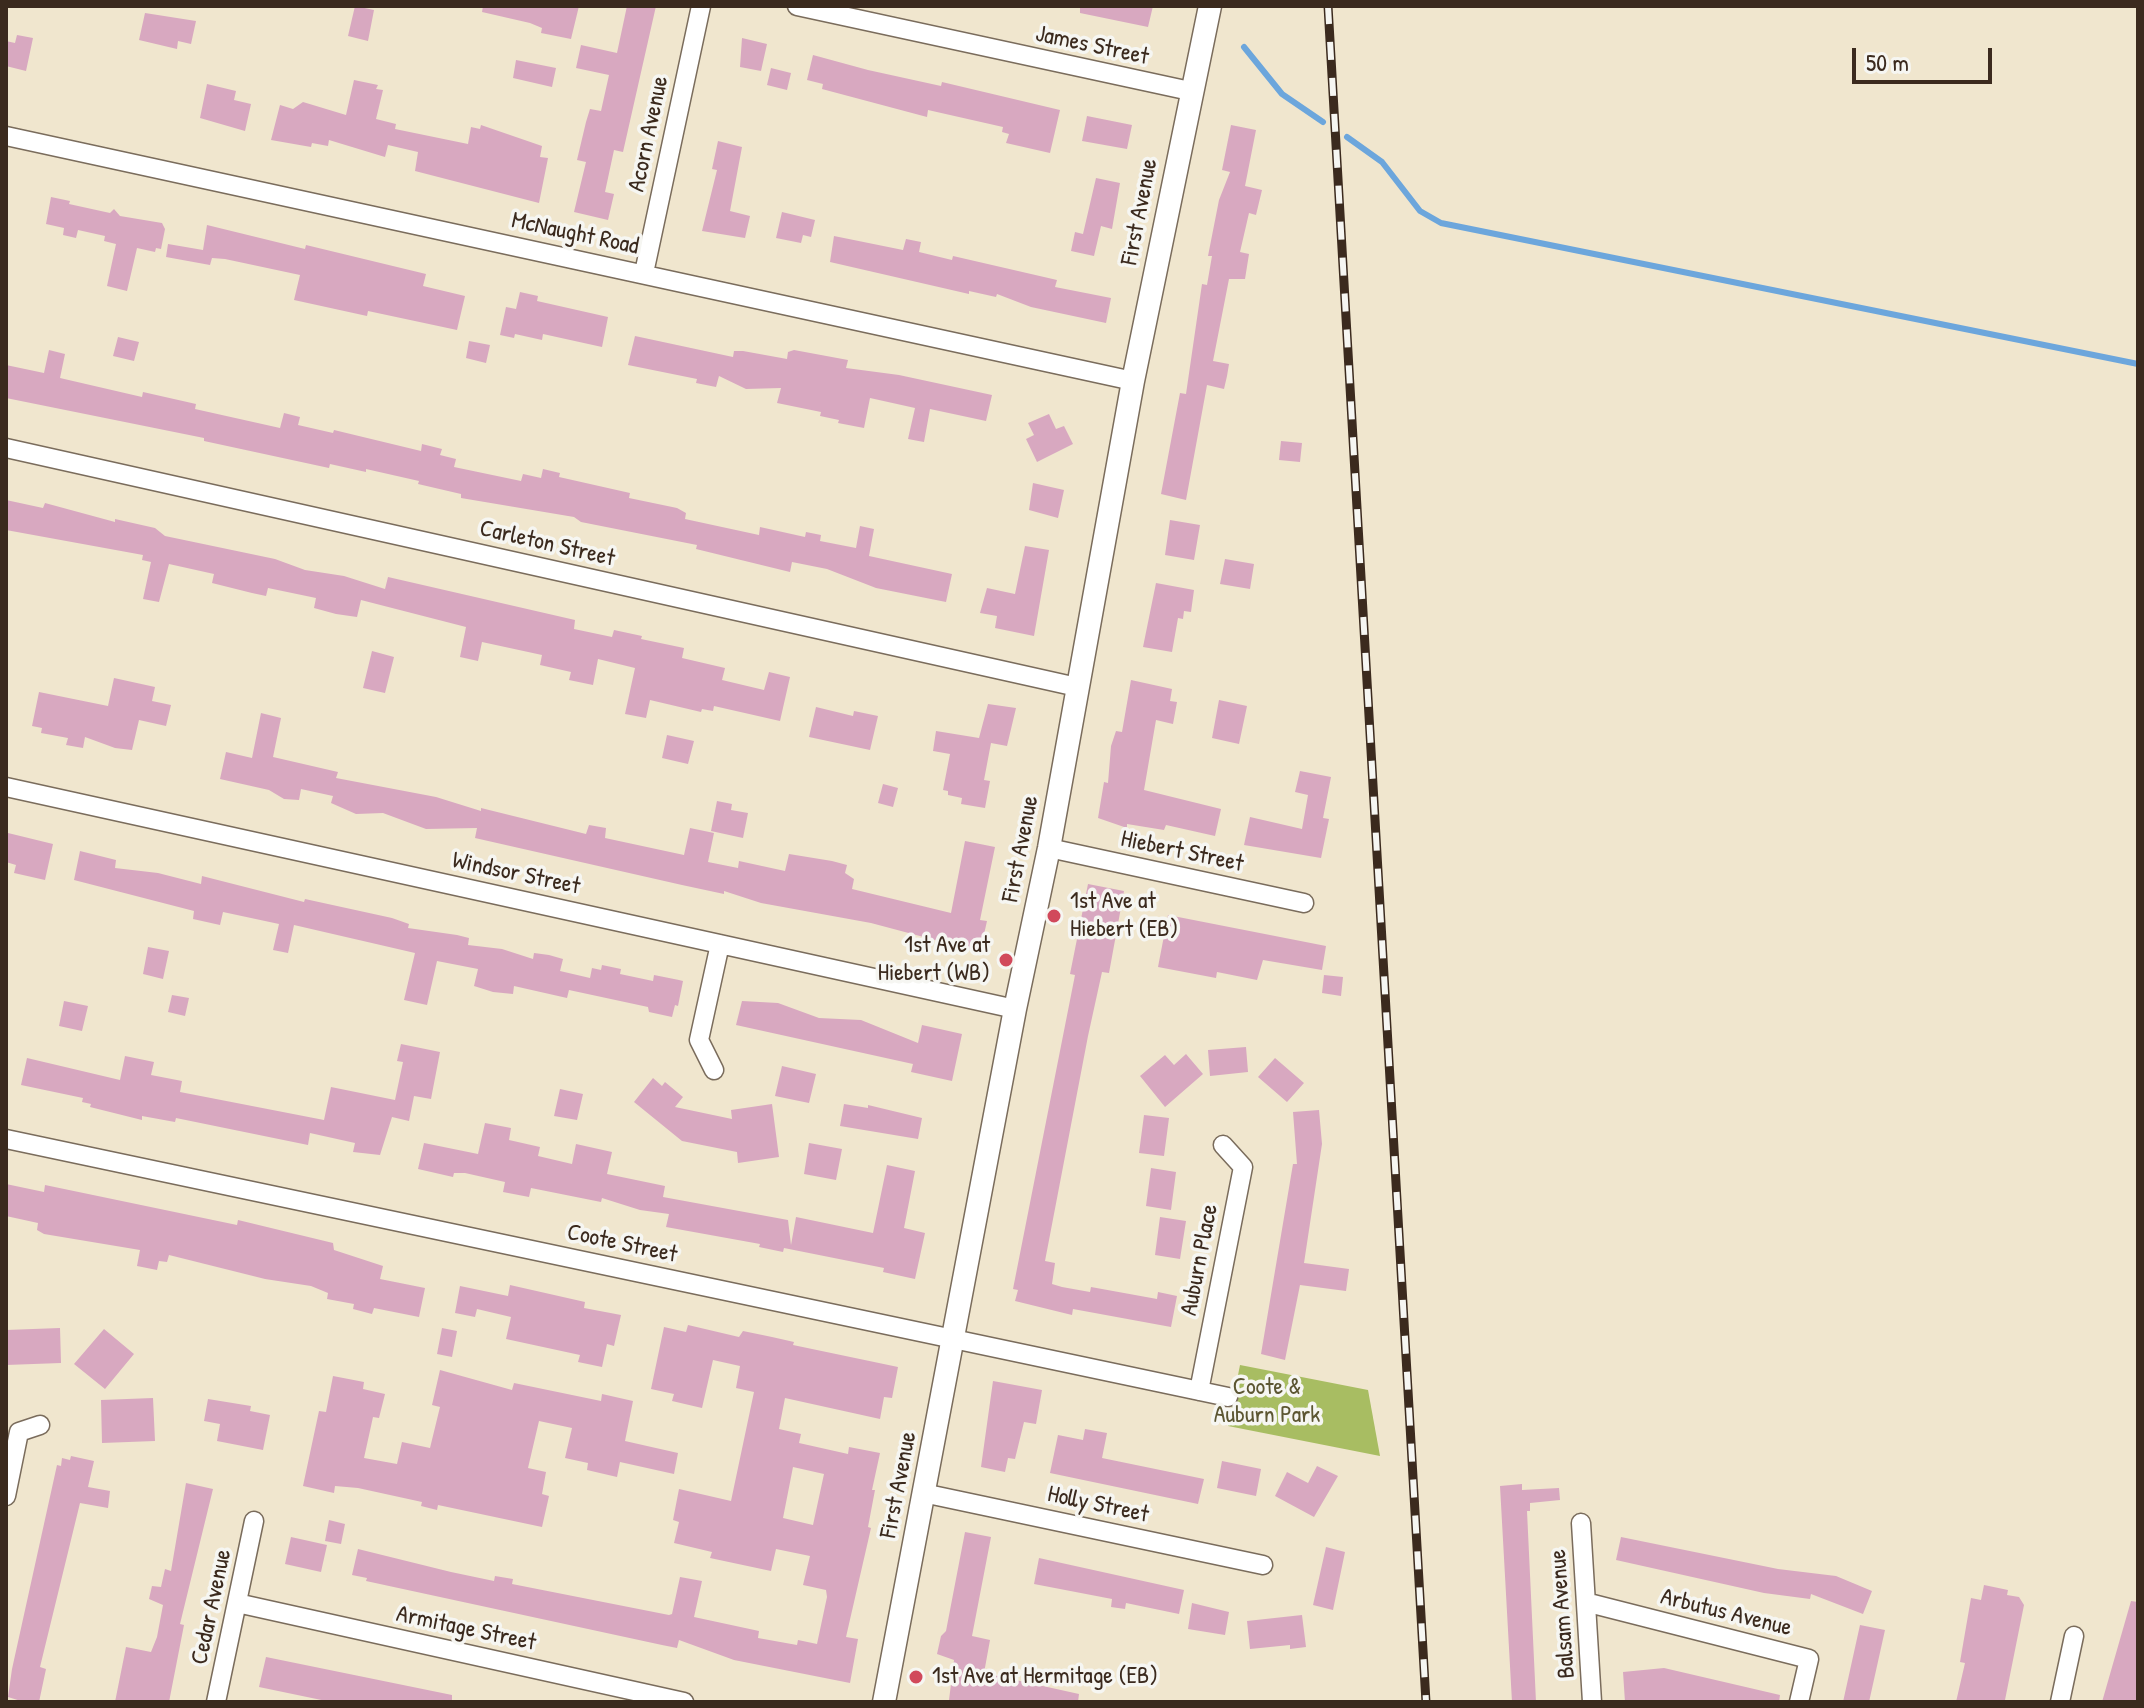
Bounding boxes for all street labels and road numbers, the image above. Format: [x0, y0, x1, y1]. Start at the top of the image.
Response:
street label: James Street [1033, 20, 1151, 72]
street label: Acorn Avenue [623, 74, 675, 194]
street label: First Avenue [1116, 156, 1164, 268]
street label: McNaught Road [509, 206, 641, 262]
street label: Carleton Street [477, 514, 617, 574]
street label: First Avenue [997, 793, 1045, 905]
street label: Hiebert Street [1118, 825, 1246, 879]
street label: Windsor Street [449, 846, 583, 902]
street label: Auburn Place [1175, 1202, 1225, 1318]
street label: Coote Street [564, 1218, 680, 1270]
street label: First Avenue [875, 1429, 923, 1541]
street label: Holly Street [1045, 1480, 1151, 1530]
street label: Cedar Avenue [186, 1547, 238, 1667]
street label: Balsam Avenue [1544, 1548, 1582, 1680]
street label: Arbutus Avenue [1658, 1583, 1794, 1643]
street label: Armitage Street [394, 1600, 538, 1658]

